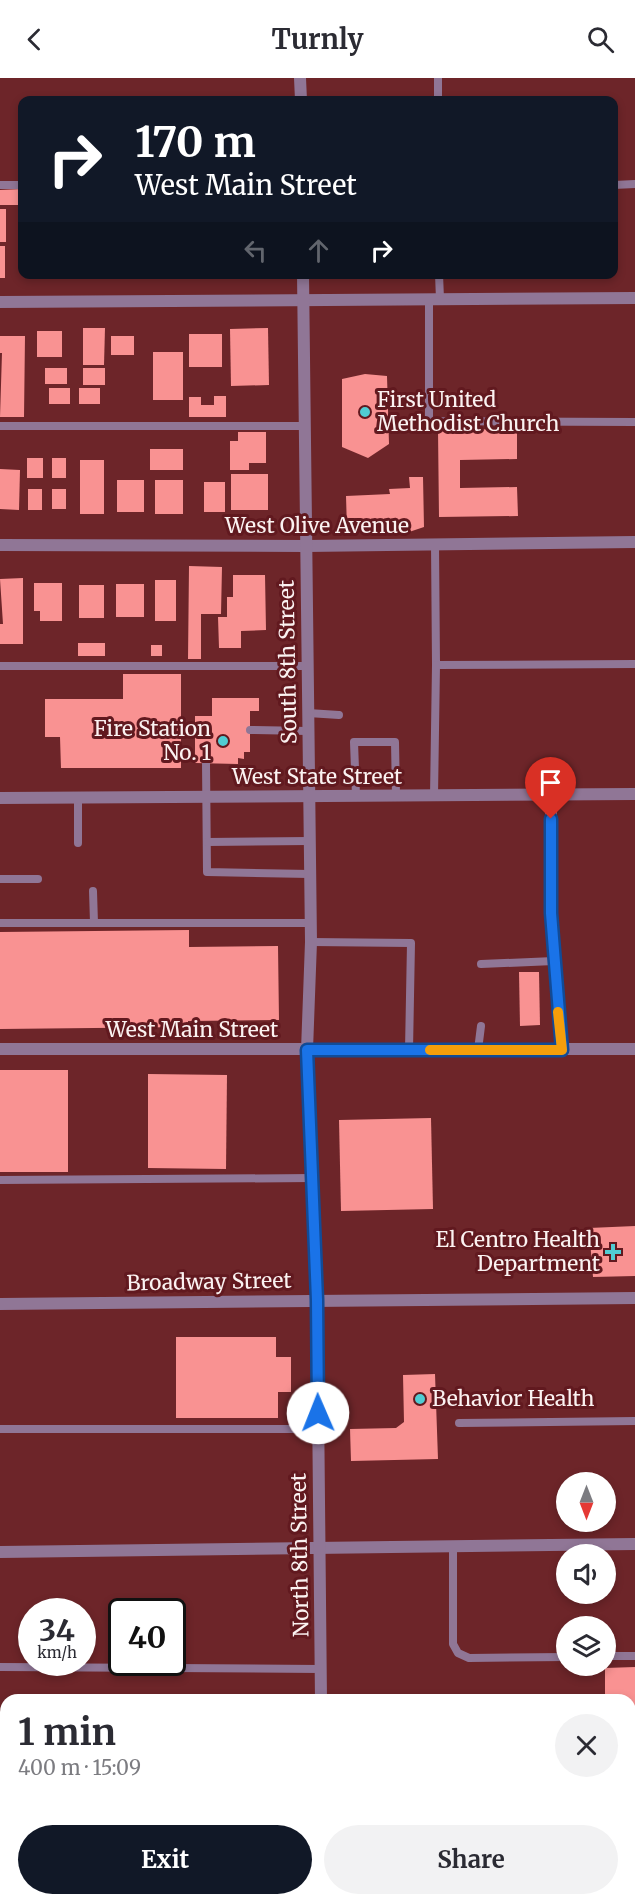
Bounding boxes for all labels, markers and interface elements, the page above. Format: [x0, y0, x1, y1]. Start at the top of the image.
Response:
text: Turnly [272, 22, 363, 56]
icon: back [18, 23, 51, 56]
icon: search [584, 23, 617, 56]
text: 170 m [135, 116, 256, 168]
icon: right [36, 120, 114, 198]
text: West Main Street [135, 168, 357, 202]
icon: left [239, 234, 272, 267]
icon: ahead [302, 234, 335, 267]
icon: right [365, 234, 398, 267]
place label: First United Methodist Church [377, 386, 560, 437]
marker: First United Methodist Church [358, 405, 372, 419]
street label: West Olive Avenue [224, 512, 409, 539]
street label: South 8th Street [273, 580, 302, 744]
place label: Fire Station No. 1 [94, 715, 211, 766]
marker: Fire Station No. 1 [216, 734, 230, 748]
pin [525, 757, 576, 819]
street label: West State Street [231, 763, 402, 790]
icon: arrive [534, 766, 567, 799]
street label: West Main Street [105, 1016, 278, 1043]
place label: El Centro Health Department [436, 1226, 600, 1277]
marker: El Centro Health Department [604, 1243, 622, 1261]
street label: Broadway Street [126, 1267, 292, 1296]
position arrow [286, 1381, 350, 1445]
place label: Behavior Health [432, 1385, 595, 1412]
marker: Behavior Health [413, 1392, 427, 1406]
north arrow [556, 1472, 616, 1532]
map controls [556, 1472, 616, 1676]
street label: North 8th Street [285, 1473, 314, 1637]
button: sound [556, 1544, 616, 1604]
speed limit sign: 40 [108, 1598, 186, 1676]
text: 34 [39, 1611, 75, 1649]
button: layers [556, 1616, 616, 1676]
text: km/h [37, 1643, 77, 1662]
text: 1 min [18, 1710, 116, 1755]
button: close [555, 1714, 618, 1777]
text: 400 m · 15:09 [18, 1755, 141, 1780]
button: Exit [18, 1825, 312, 1894]
button: Share [324, 1825, 618, 1894]

